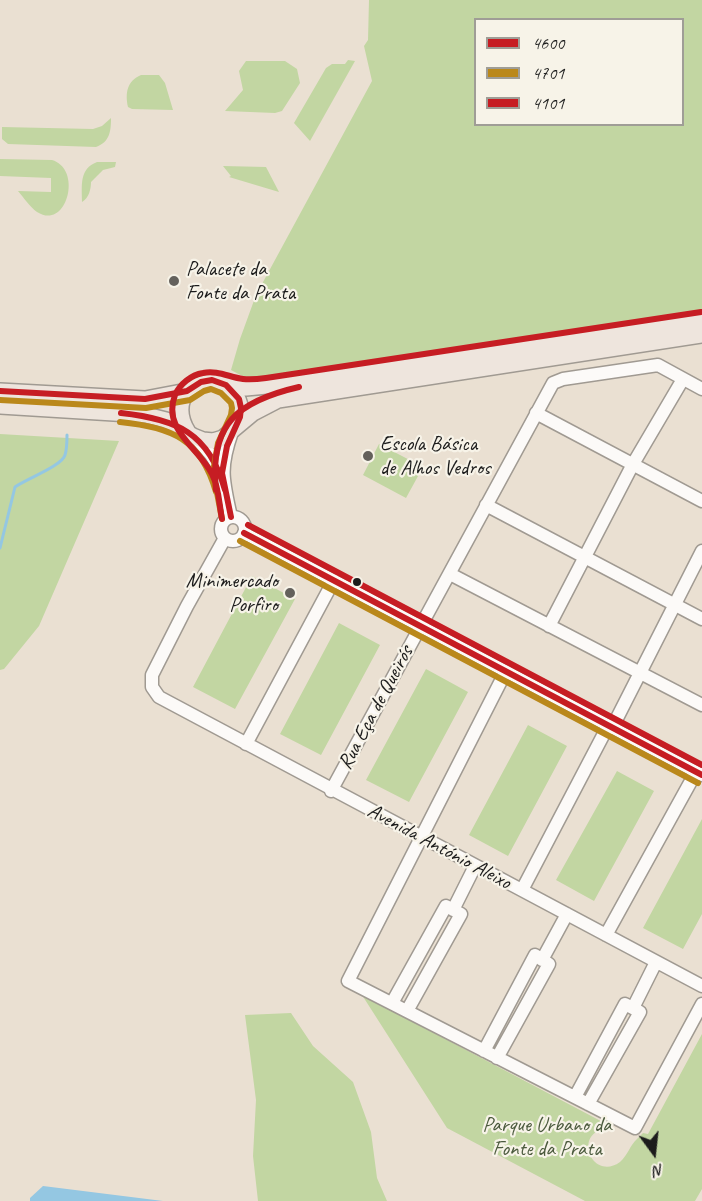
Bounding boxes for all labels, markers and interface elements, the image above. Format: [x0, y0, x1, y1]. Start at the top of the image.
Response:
legend [474, 18, 684, 126]
text: 4600 [532, 32, 564, 54]
text: 4701 [532, 62, 564, 84]
text: 4101 [532, 92, 564, 114]
place label: Palacete da Fonte da Prata [186, 256, 295, 306]
marker: Palacete da Fonte da Prata [167, 274, 181, 288]
place label: Escola Básica de Alhos Vedros [380, 431, 490, 481]
marker: Escola Básica de Alhos Vedros [361, 449, 375, 463]
place label: Minimercado Porfiro [186, 568, 278, 618]
unlabelled marker [351, 576, 363, 588]
marker: Minimercado Porfiro [283, 586, 297, 600]
street label: Rua Eça de Queirós [333, 642, 419, 774]
street label: Avenida António Aleixo [363, 799, 515, 895]
park label: Parque Urbano da Fonte da Prata [483, 1112, 611, 1162]
north arrow [624, 1123, 684, 1183]
text: N [651, 1159, 666, 1181]

